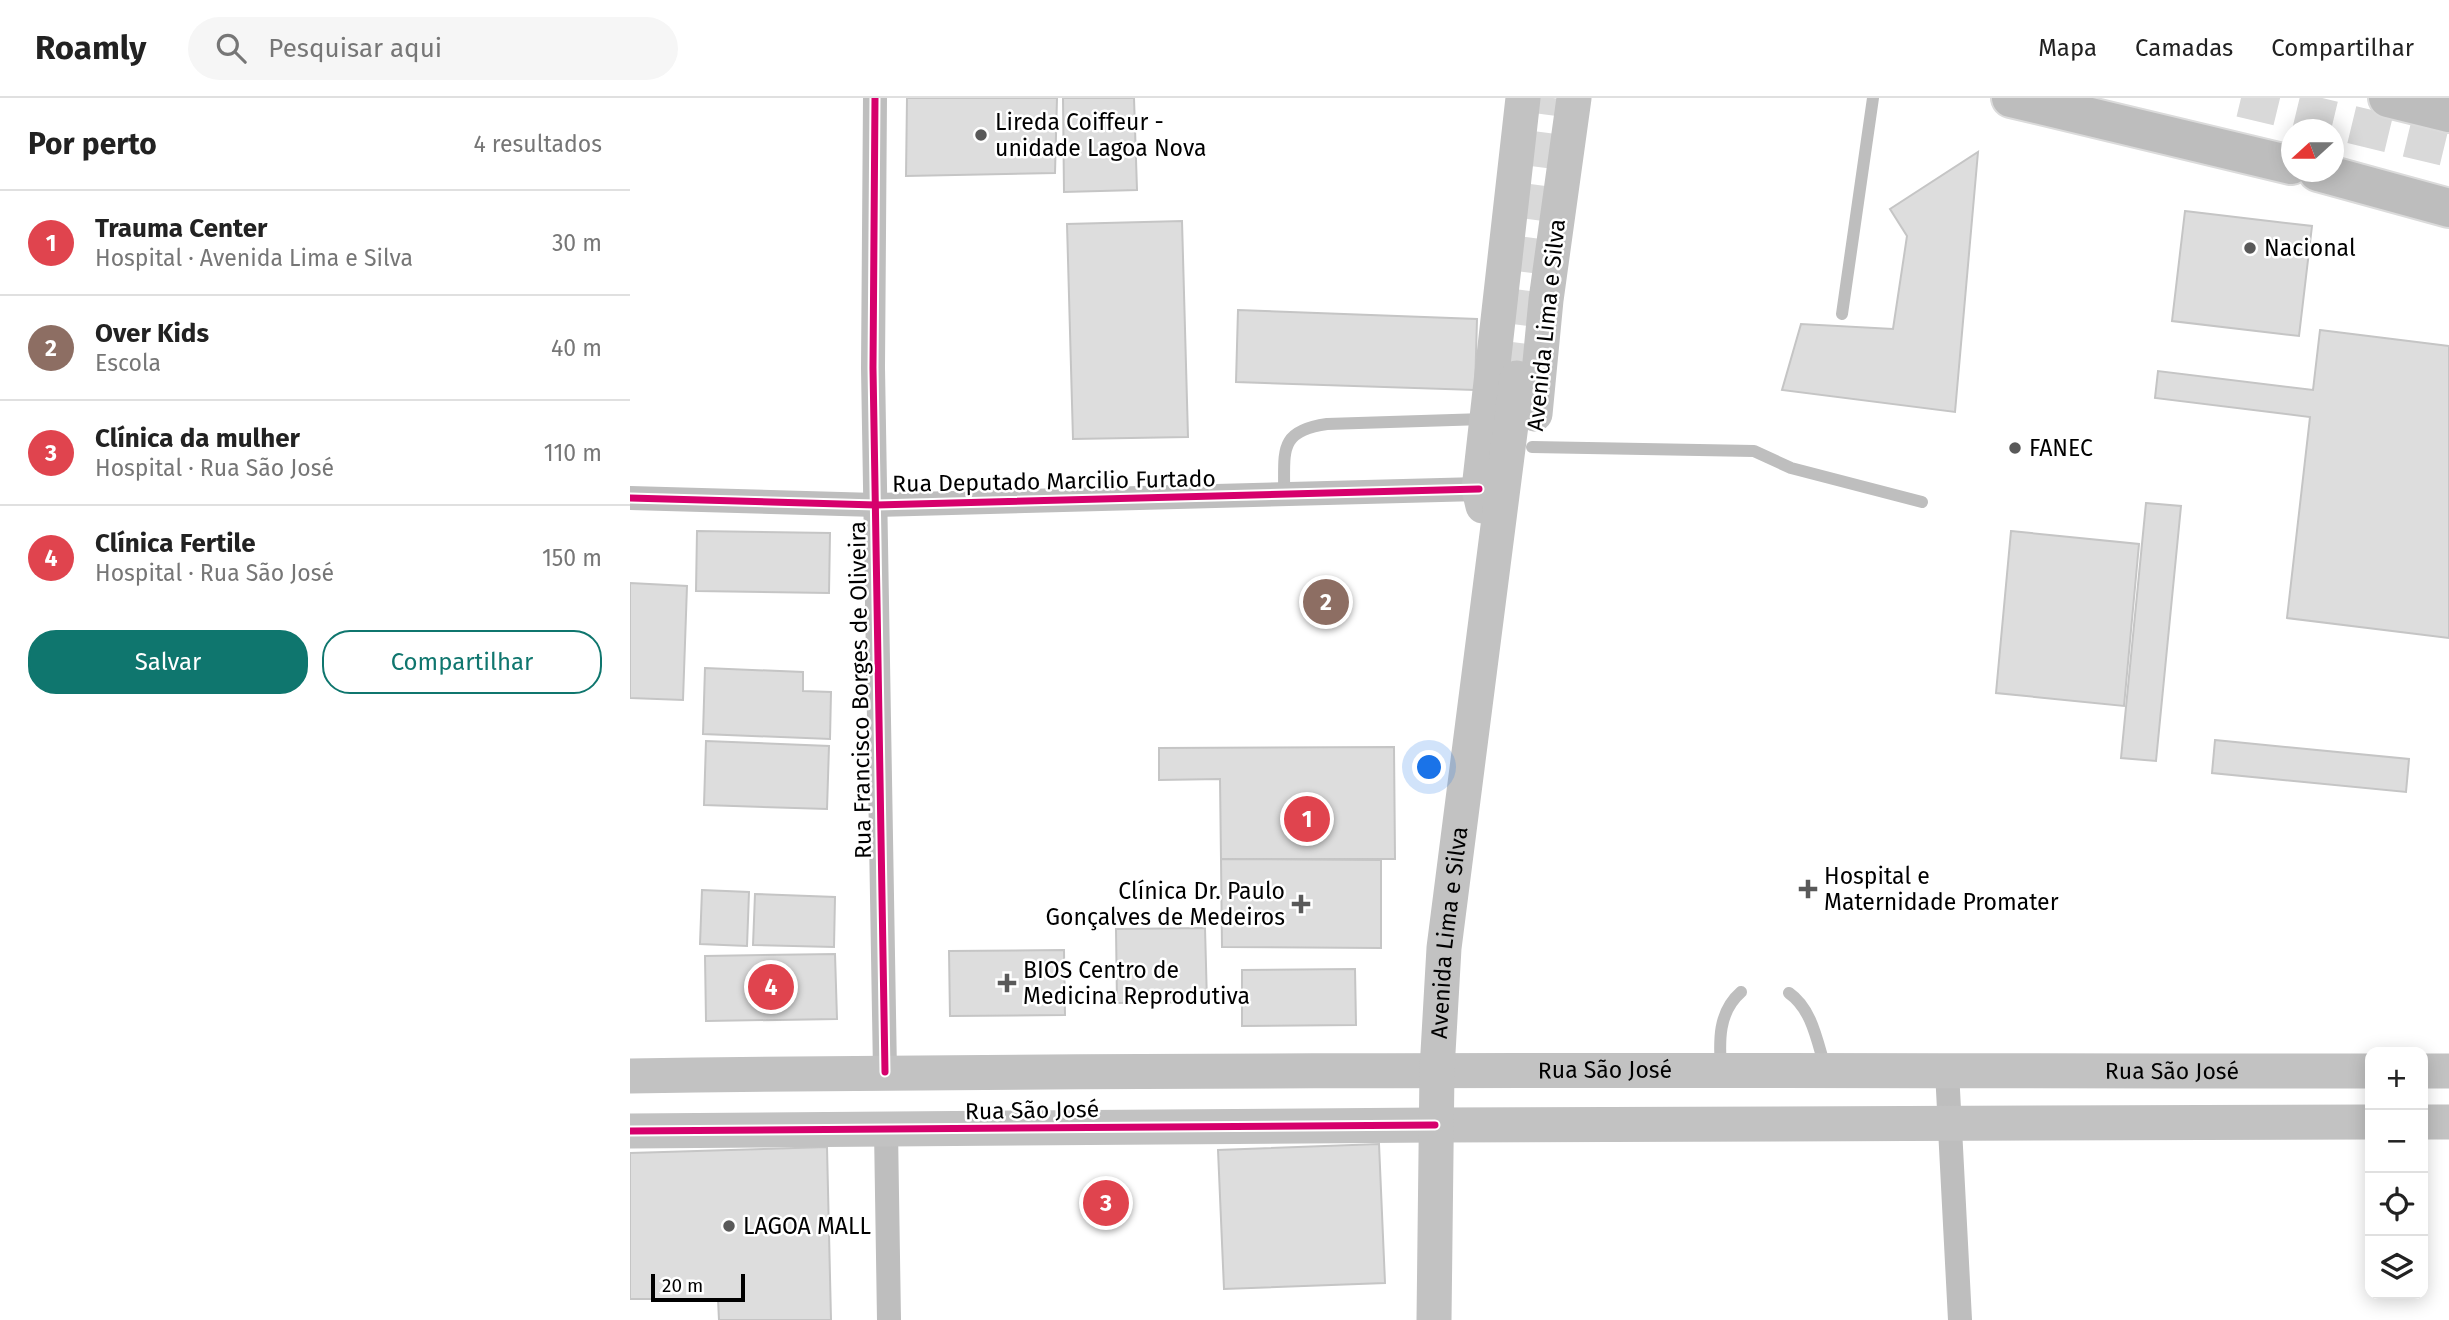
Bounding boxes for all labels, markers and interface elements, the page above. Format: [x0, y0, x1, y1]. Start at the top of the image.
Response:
search box [188, 17, 678, 80]
text: Roamly [35, 28, 146, 68]
icon: search [212, 29, 250, 67]
text: Pesquisar aqui [268, 33, 442, 64]
text: Mapa [2038, 34, 2097, 62]
text: Camadas [2135, 34, 2233, 62]
text: Compartilhar [2271, 34, 2414, 62]
place label: Lireda Coiffeur - unidade Lagoa Nova [995, 108, 1206, 162]
north arrow [2281, 119, 2344, 182]
text: Por perto [28, 126, 157, 162]
marker: Lireda Coiffeur - unidade Lagoa Nova [973, 127, 989, 143]
text: 4 resultados [473, 130, 602, 158]
text: Trauma Center [95, 213, 267, 244]
street label: Avenida Lima e Silva [1521, 218, 1571, 432]
text: 1 [46, 229, 56, 257]
text: 30 m [552, 229, 602, 257]
place label: Nacional [2264, 234, 2356, 262]
marker: Nacional [2242, 240, 2258, 256]
text: Hospital · Avenida Lima e Silva [95, 244, 413, 272]
text: Over Kids [95, 318, 209, 349]
text: 2 [45, 334, 57, 362]
text: 40 m [551, 334, 602, 362]
text: Escola [95, 349, 161, 377]
text: Clínica da mulher [95, 423, 300, 454]
place label: FANEC [2029, 434, 2093, 462]
text: 3 [45, 439, 57, 467]
text: 110 m [544, 439, 602, 467]
marker: FANEC [2007, 440, 2023, 456]
text: Hospital · Rua São José [95, 454, 334, 482]
street label: Rua Deputado Marcilio Furtado [892, 464, 1216, 498]
street label: Rua Francisco Borges de Oliveira [843, 521, 877, 859]
text: Clínica Fertile [95, 528, 256, 559]
text: 4 [45, 544, 58, 572]
text: 150 m [542, 544, 602, 572]
text: Hospital · Rua São José [95, 559, 334, 587]
pin: 2 [1303, 576, 1349, 628]
button: Salvar [28, 630, 308, 694]
button: Compartilhar [322, 630, 602, 694]
your location [1412, 750, 1446, 784]
pin: 1 [1284, 793, 1330, 845]
street label: Avenida Lima e Silva [1425, 825, 1473, 1040]
place label: Hospital e Maternidade Promater [1824, 862, 2059, 916]
place label: Clínica Dr. Paulo Gonçalves de Medeiros [1045, 877, 1285, 931]
marker: Hospital e Maternidade Promater [1798, 879, 1818, 899]
marker: Clínica Dr. Paulo Gonçalves de Medeiros [1291, 894, 1311, 914]
place label: BIOS Centro de Medicina Reprodutiva [1023, 956, 1250, 1010]
pin: 4 [748, 961, 794, 1013]
marker: BIOS Centro de Medicina Reprodutiva [997, 973, 1017, 993]
map controls [2365, 1047, 2428, 1299]
button: + [2365, 1047, 2428, 1110]
street label: Rua São José [1538, 1056, 1672, 1084]
street label: Rua São José [2105, 1057, 2239, 1085]
street label: Rua São José [965, 1095, 1099, 1125]
button: − [2365, 1110, 2428, 1173]
button: locate [2365, 1173, 2428, 1236]
pin: 3 [1083, 1177, 1129, 1229]
place label: LAGOA MALL [743, 1212, 871, 1240]
marker: LAGOA MALL [721, 1218, 737, 1234]
button: layers [2365, 1236, 2428, 1299]
scale bar [651, 1271, 746, 1303]
text: 20 m [662, 1274, 703, 1297]

